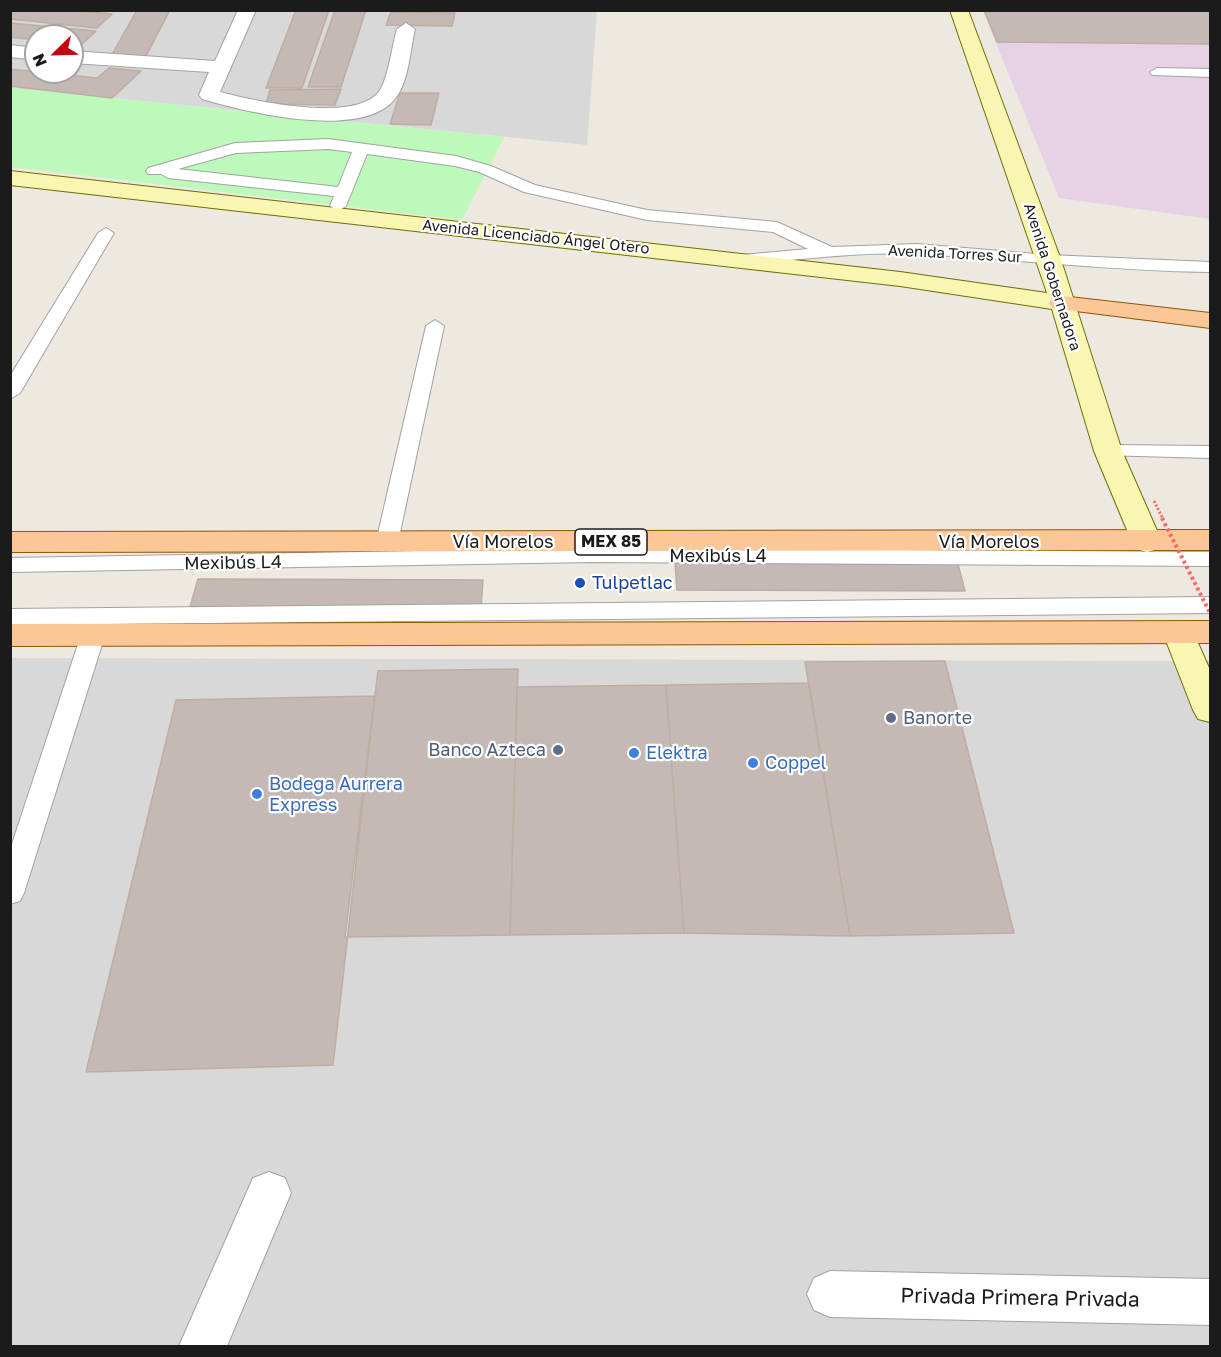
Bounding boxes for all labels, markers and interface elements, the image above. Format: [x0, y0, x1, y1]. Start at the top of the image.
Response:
north arrow [24, 24, 84, 84]
text: N [28, 51, 51, 70]
street label: Avenida Gobernadora [1020, 201, 1084, 353]
street label: Avenida Licenciado Ángel Otero [422, 216, 650, 258]
street label: Avenida Torres Sur [888, 242, 1022, 266]
road number: MEX 85 [575, 529, 647, 555]
street label: Vía Morelos [452, 531, 554, 553]
street label: Vía Morelos [938, 531, 1040, 553]
street label: Mexibús L4 [669, 545, 767, 567]
street label: Mexibús L4 [184, 551, 282, 575]
place label: Tulpetlac [592, 572, 673, 594]
marker: Tulpetlac [573, 576, 587, 590]
place label: Banorte [903, 707, 972, 729]
marker: Banorte [884, 711, 898, 725]
place label: Banco Azteca [428, 739, 546, 761]
place label: Elektra [646, 742, 708, 764]
marker: Banco Azteca [551, 743, 565, 757]
marker: Elektra [627, 746, 641, 760]
place label: Coppel [765, 752, 826, 774]
marker: Coppel [746, 756, 760, 770]
place label: Bodega Aurrera Express [269, 773, 403, 816]
marker: Bodega Aurrera Express [250, 787, 264, 801]
street label: Privada Primera Privada [900, 1283, 1140, 1313]

